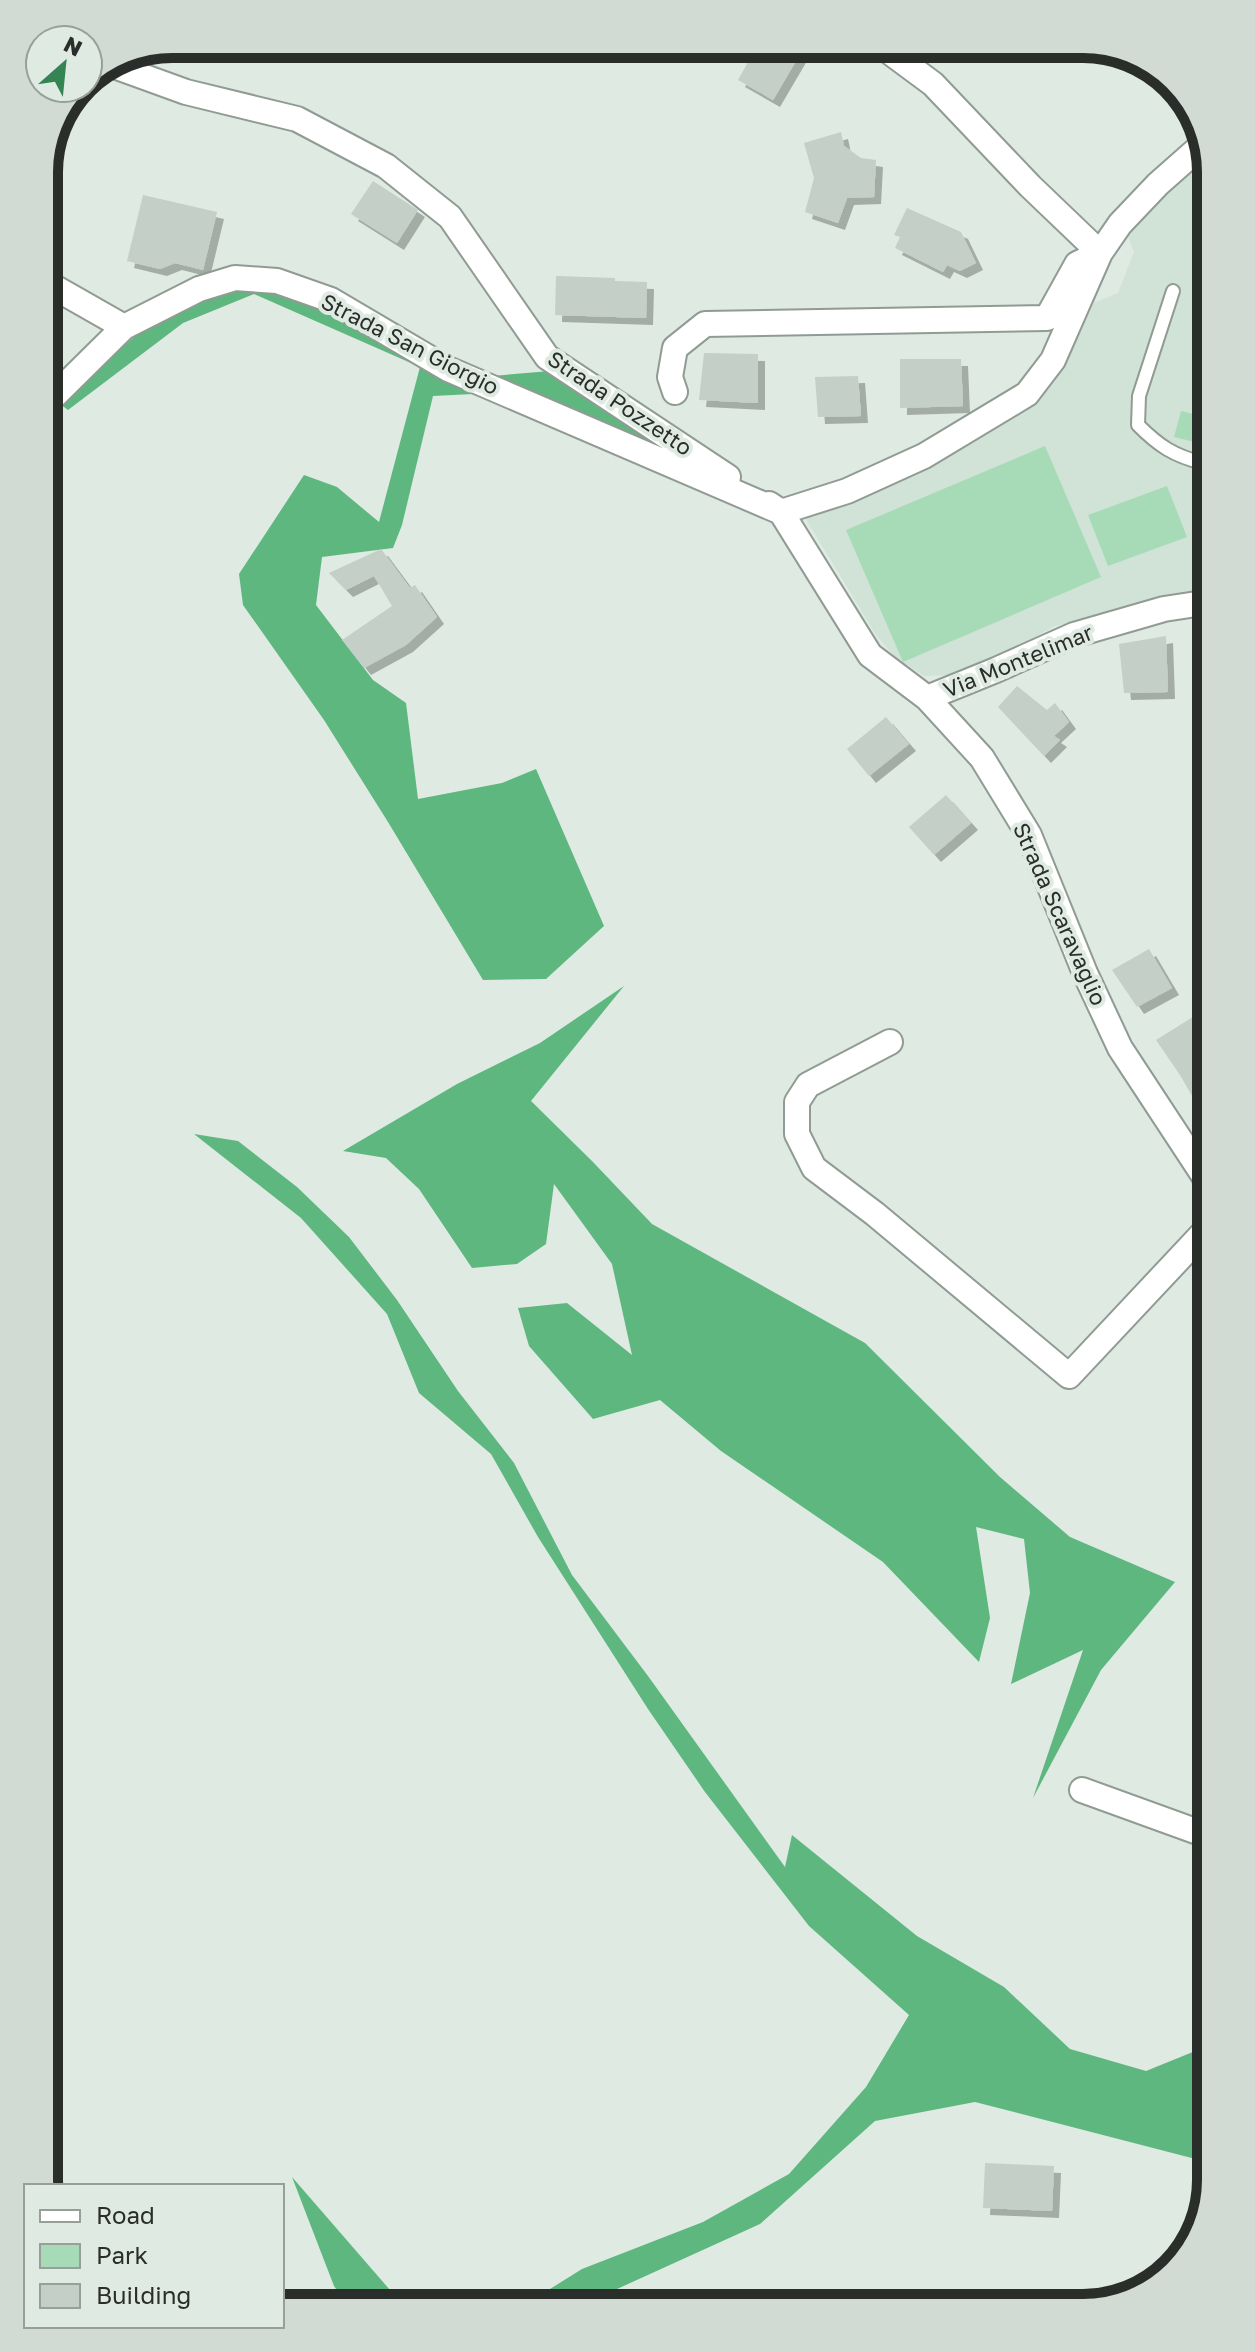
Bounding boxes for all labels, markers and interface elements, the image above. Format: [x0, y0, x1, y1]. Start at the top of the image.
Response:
north arrow [24, 24, 104, 104]
text: N [60, 30, 87, 62]
street label: Strada San Giorgio [317, 287, 504, 400]
street label: Strada Pozzetto [543, 344, 698, 461]
street label: Via Montelimar [939, 618, 1097, 703]
street label: Strada Scaravaglio [1008, 818, 1113, 1009]
legend [24, 2184, 284, 2328]
text: Road [96, 2200, 155, 2229]
text: Park [96, 2240, 148, 2269]
text: Building [96, 2280, 191, 2309]

